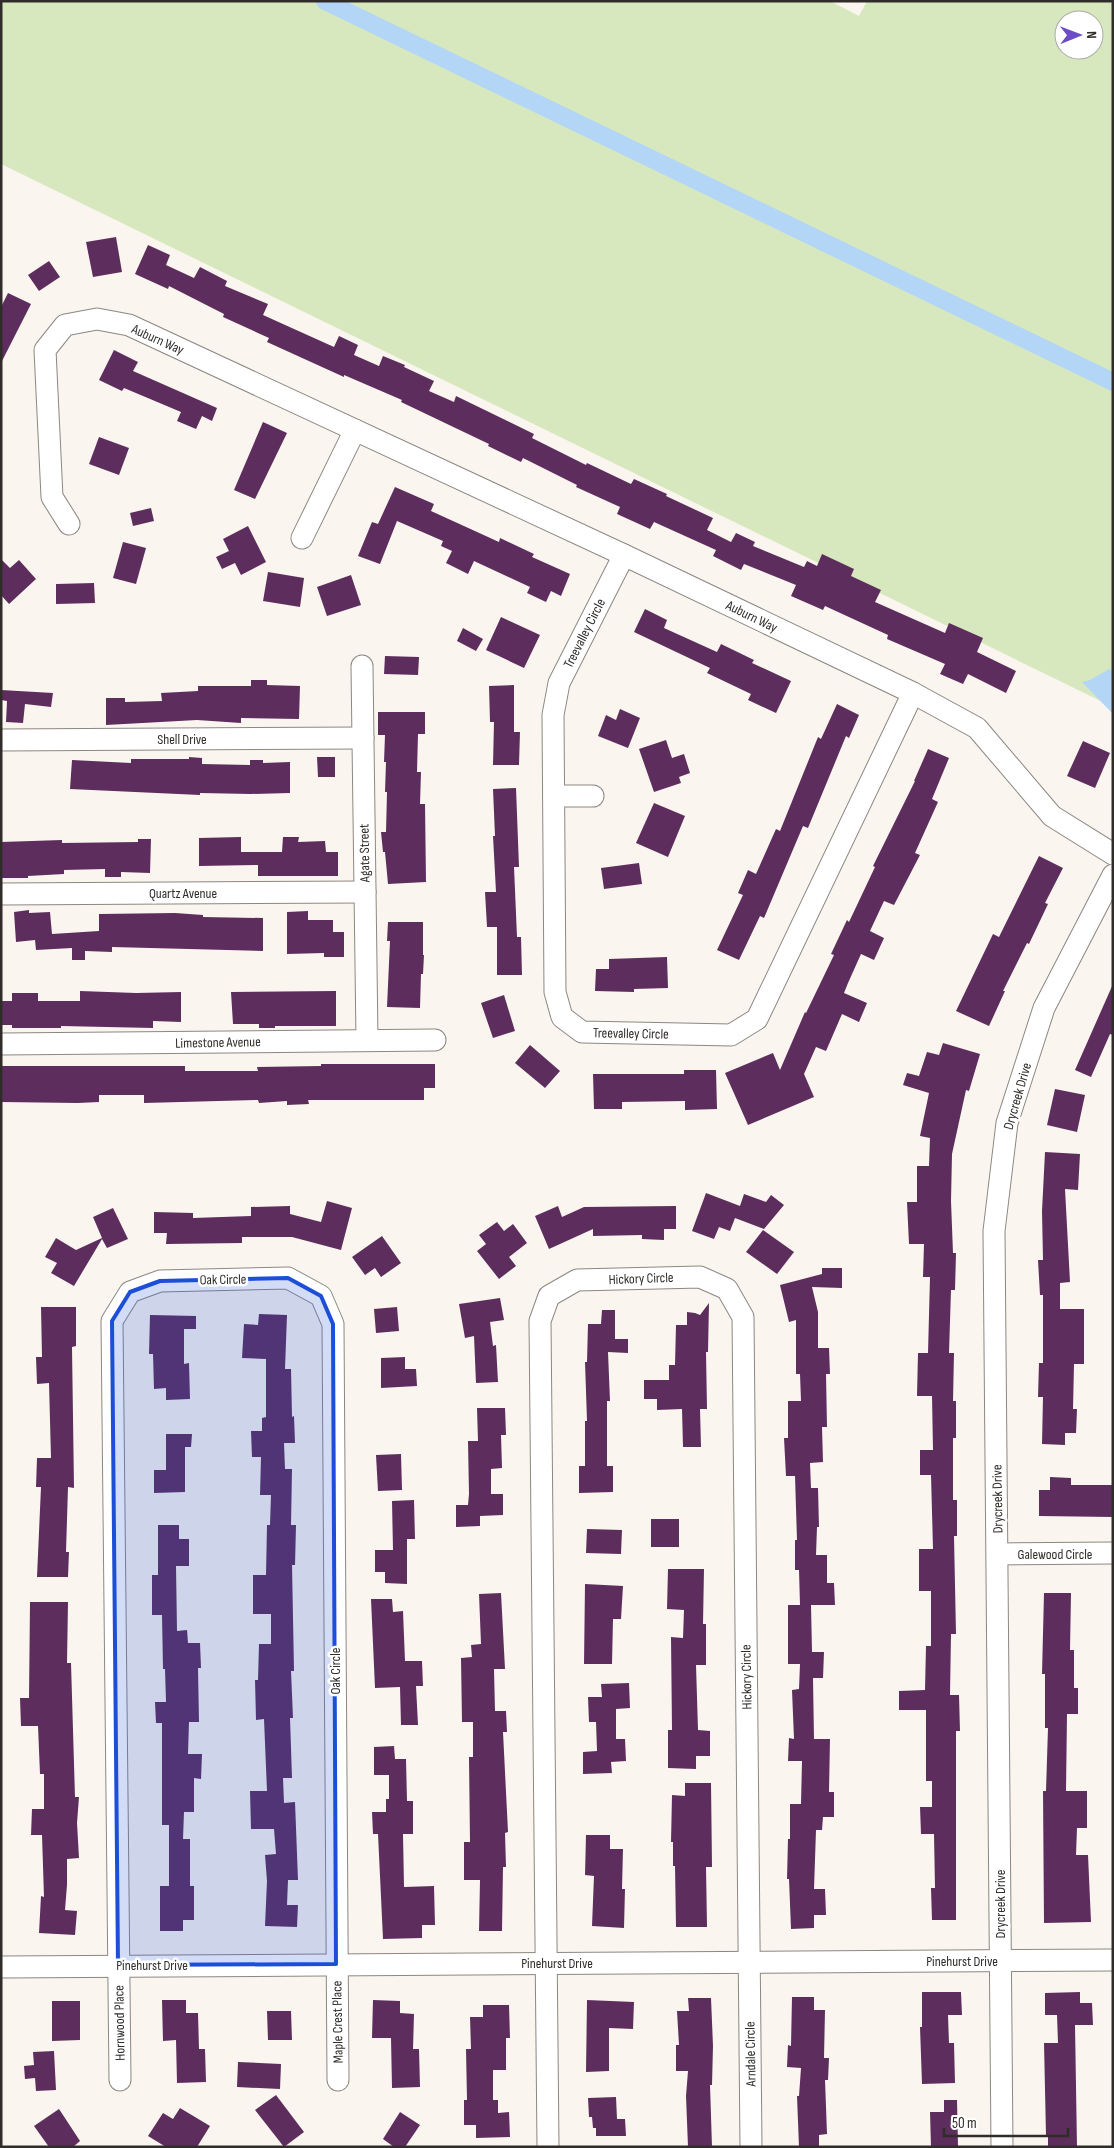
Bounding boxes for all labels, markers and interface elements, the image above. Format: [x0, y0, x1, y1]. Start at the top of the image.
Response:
north arrow [1054, 10, 1104, 60]
text: N [1083, 31, 1100, 39]
street label: Auburn Way [128, 320, 187, 359]
street label: Treevalley Circle [560, 596, 609, 671]
street label: Auburn Way [722, 596, 781, 636]
street label: Shell Drive [157, 731, 207, 748]
street label: Agate Street [355, 824, 374, 883]
street label: Quartz Avenue [149, 885, 217, 902]
street label: Treevalley Circle [593, 1024, 669, 1043]
street label: Limestone Avenue [175, 1033, 261, 1052]
street label: Drycreek Drive [1000, 1061, 1035, 1132]
street label: Hickory Circle [608, 1269, 674, 1288]
street label: Oak Circle [199, 1271, 247, 1288]
street label: Drycreek Drive [988, 1464, 1007, 1534]
street label: Galewood Circle [1018, 1546, 1093, 1563]
street label: Hickory Circle [737, 1644, 756, 1710]
street label: Oak Circle [327, 1648, 344, 1694]
street label: Drycreek Drive [992, 1870, 1009, 1938]
street label: Pinehurst Drive [926, 1953, 998, 1970]
street label: Pinehurst Drive [521, 1955, 593, 1972]
street label: Pinehurst Drive [116, 1957, 188, 1974]
street label: Maple Crest Place [328, 1980, 347, 2063]
street label: Hornwood Place [110, 1985, 129, 2061]
street label: Arndale Circle [741, 2021, 760, 2088]
scale bar [944, 2106, 1068, 2138]
text: 50 m [952, 2114, 977, 2133]

